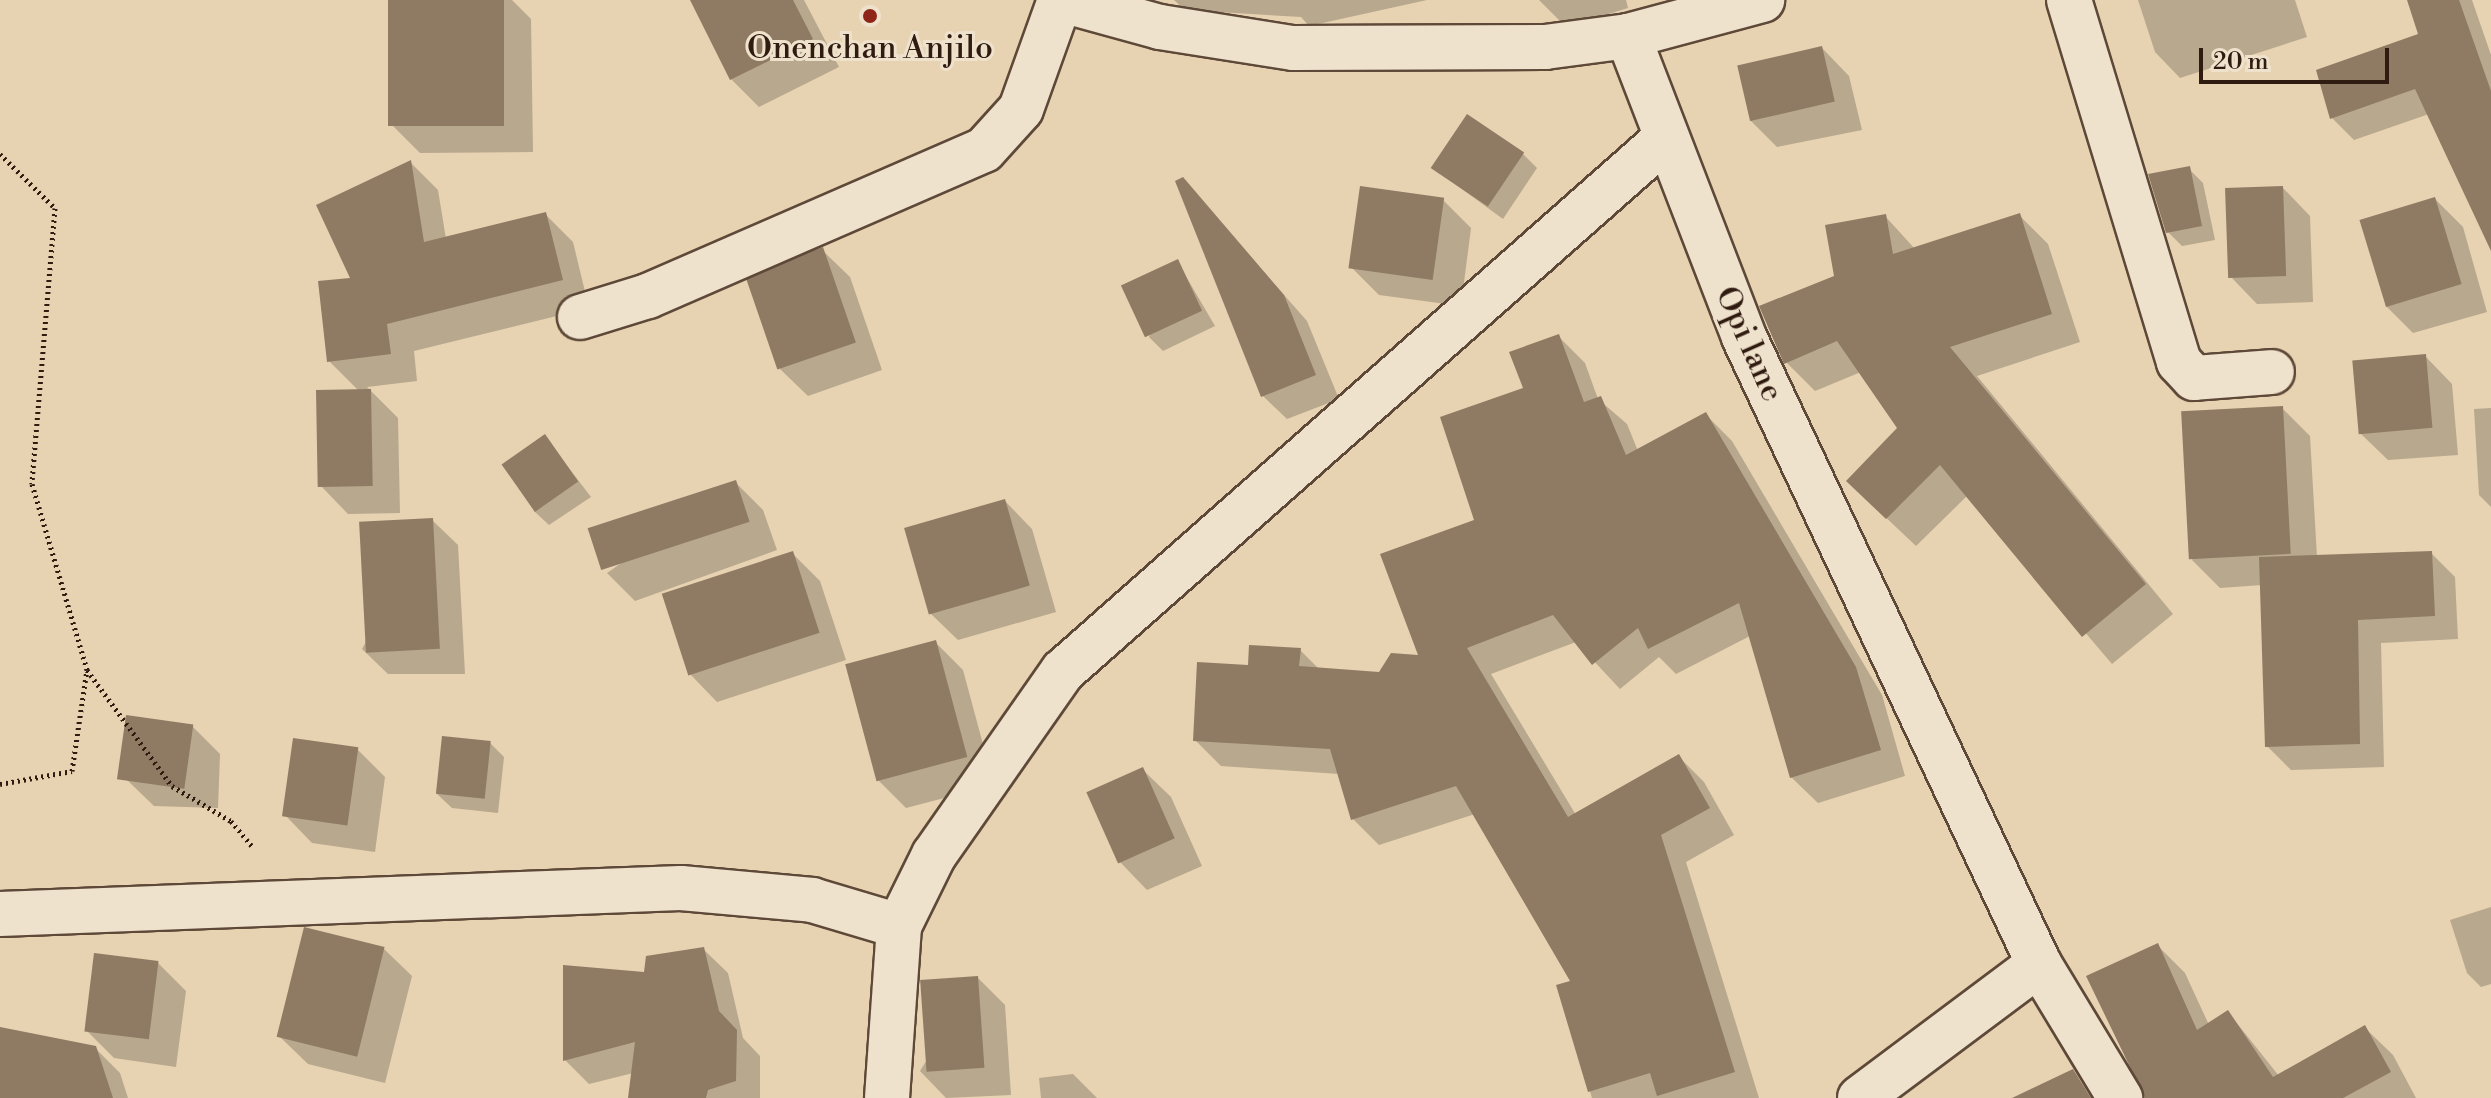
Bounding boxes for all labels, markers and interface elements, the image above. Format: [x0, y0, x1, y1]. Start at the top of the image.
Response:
marker: Onenchan Anjilo [861, 7, 879, 25]
place label: Onenchan Anjilo [747, 29, 993, 67]
scale bar [2203, 32, 2393, 82]
text: 20 m [2213, 47, 2269, 77]
street label: Opi lane [1707, 281, 1791, 407]

